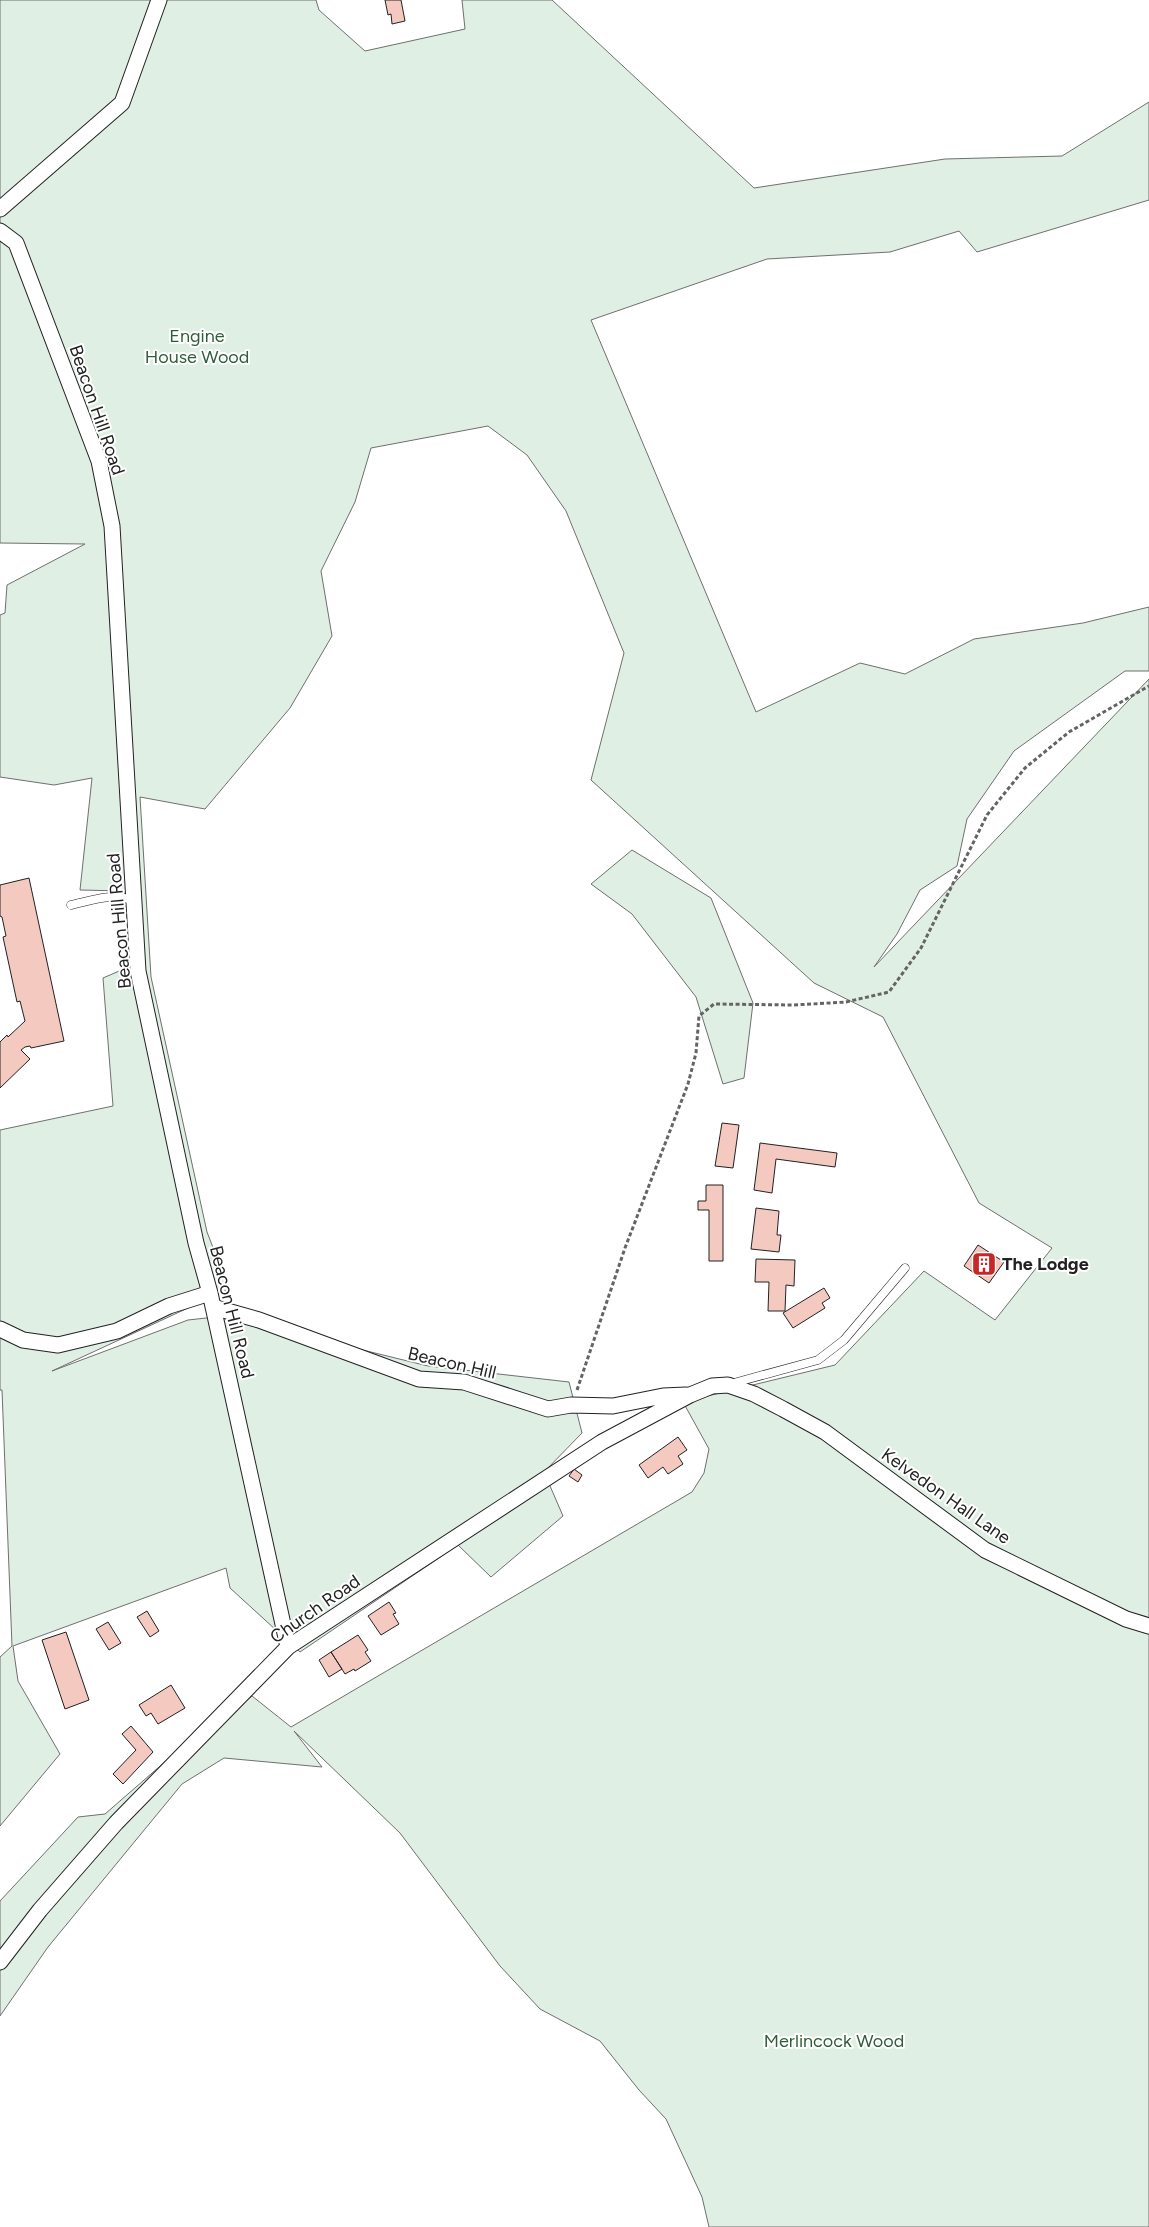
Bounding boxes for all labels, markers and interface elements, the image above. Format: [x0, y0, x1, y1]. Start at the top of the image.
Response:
park label: Engine House Wood [145, 325, 249, 368]
street label: Beacon Hill Road [64, 342, 130, 478]
street label: Beacon Hill Road [102, 852, 136, 990]
street label: Beacon Hill Road [205, 1243, 259, 1381]
building icon: The Lodge [971, 1251, 997, 1277]
place label: The Lodge [1002, 1253, 1089, 1275]
street label: Beacon Hill [406, 1342, 498, 1384]
street label: Kelvedon Hall Lane [877, 1443, 1015, 1549]
street label: Church Road [266, 1570, 364, 1648]
park label: Merlincock Wood [764, 2030, 904, 2052]

